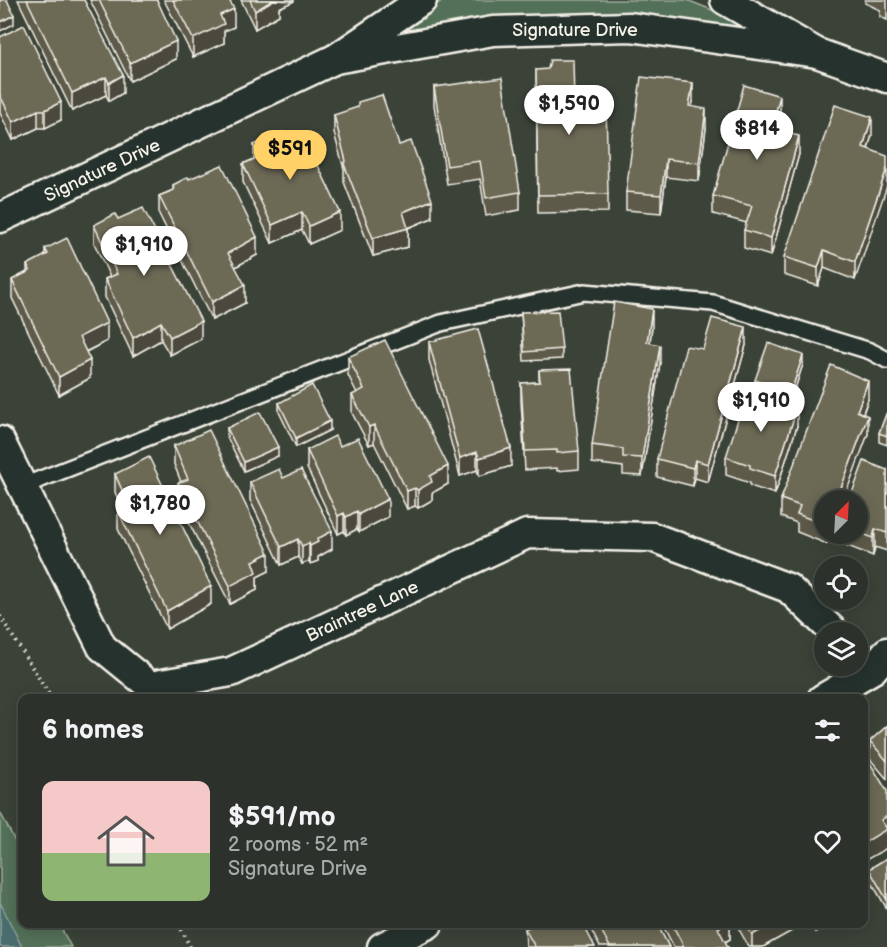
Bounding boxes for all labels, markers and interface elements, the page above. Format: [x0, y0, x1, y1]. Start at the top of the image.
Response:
street label: Signature Drive [512, 20, 638, 41]
pin: $1,590 [520, 85, 618, 136]
text: $1,590 [538, 92, 600, 116]
pin: $814 [721, 110, 793, 161]
text: $814 [734, 117, 780, 141]
pin: $591 [254, 130, 326, 181]
street label: Signature Drive [41, 134, 164, 206]
text: $591 [268, 137, 312, 161]
pin: $1,910 [95, 226, 193, 277]
text: $1,910 [115, 233, 173, 257]
pin: $1,910 [712, 382, 810, 433]
text: $1,910 [732, 389, 790, 413]
pin: $1,780 [111, 485, 209, 536]
north arrow [814, 490, 868, 544]
map controls [814, 490, 868, 676]
text: $1,780 [129, 492, 191, 516]
button: locate [814, 556, 868, 610]
street label: Braintree Lane [303, 576, 422, 647]
button: layers [814, 622, 868, 676]
icon: filters [811, 714, 844, 747]
text: 6 homes [42, 715, 144, 746]
text: $591/mo [228, 802, 335, 833]
icon: home [90, 805, 162, 877]
icon: heart [811, 825, 844, 858]
text: 2 rooms · 52 m² [228, 833, 368, 857]
text: Signature Drive [228, 857, 367, 881]

